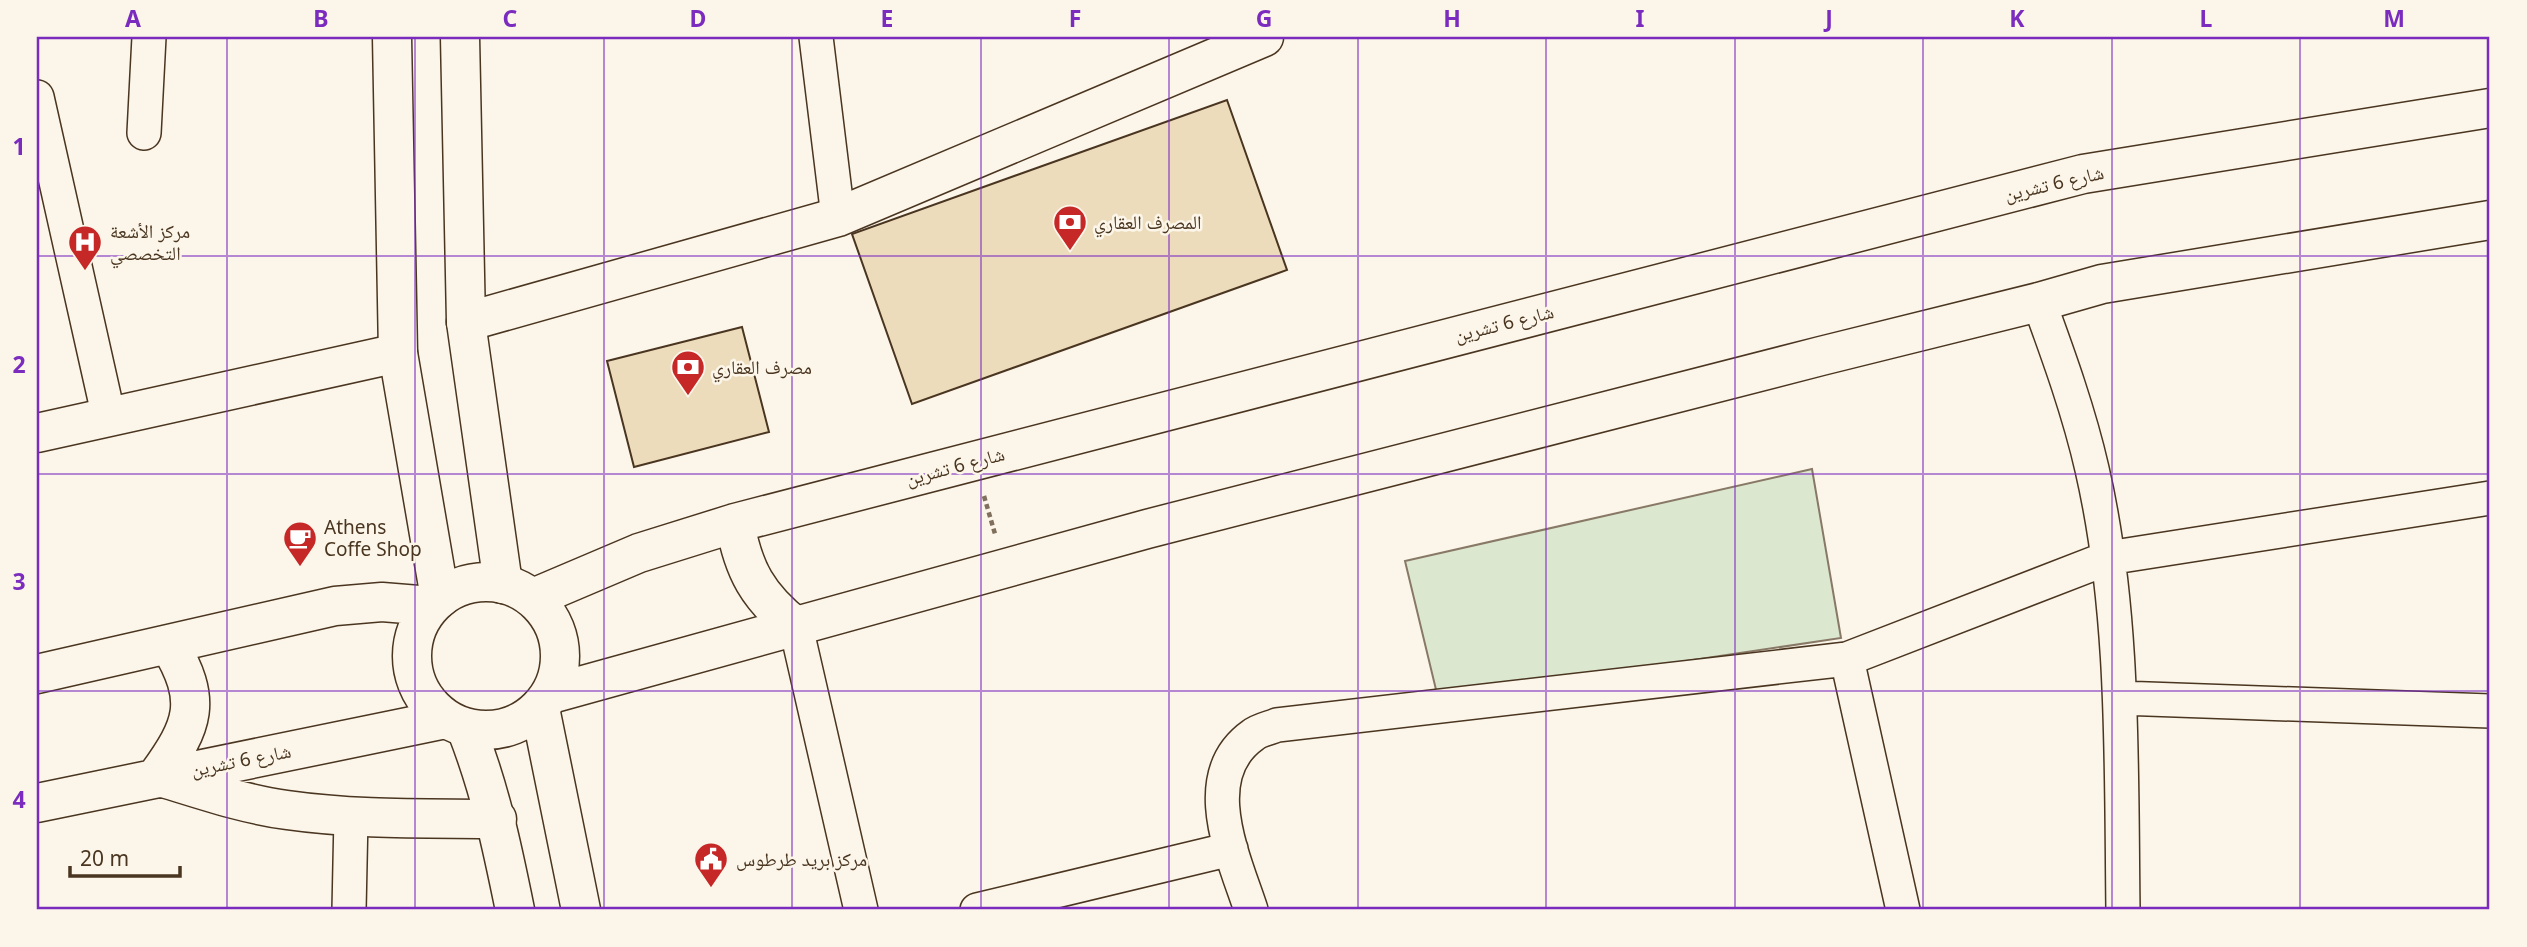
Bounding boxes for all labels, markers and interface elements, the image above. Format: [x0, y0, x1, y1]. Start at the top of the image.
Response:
text: A [125, 2, 141, 34]
text: B [313, 2, 329, 34]
text: C [503, 2, 518, 34]
text: D [690, 2, 706, 34]
text: E [881, 2, 893, 34]
text: F [1069, 2, 1081, 34]
text: G [1256, 2, 1272, 34]
text: H [1443, 2, 1461, 34]
text: I [1636, 2, 1645, 34]
text: J [1823, 2, 1833, 34]
text: K [2009, 2, 2025, 34]
text: L [2200, 2, 2213, 34]
text: M [2383, 2, 2405, 34]
text: 1 [12, 130, 26, 162]
street label: شارع 6 تشرين [2002, 159, 2106, 207]
bank icon: المصرف العقاري [1051, 203, 1089, 252]
place label: المصرف العقاري [1094, 209, 1202, 238]
place label: مركز الأشعة التخصصي [110, 218, 190, 269]
hospital icon: مركز الأشعة التخصصي [66, 223, 104, 272]
street label: شارع 6 تشرين [1452, 298, 1556, 348]
text: 2 [12, 348, 26, 380]
bank icon: مصرف العقاري [669, 348, 707, 397]
place label: مصرف العقاري [712, 354, 812, 383]
street label: شارع 6 تشرين [903, 440, 1007, 492]
place label: Athens Coffe Shop [324, 514, 422, 562]
cafe icon: Athens Coffe Shop [281, 519, 319, 568]
text: 3 [12, 565, 26, 597]
street label: شارع 6 تشرين [189, 738, 293, 782]
text: 4 [12, 783, 26, 815]
scale bar [70, 835, 180, 879]
public building icon: مركز بريد طرطوس [692, 840, 730, 889]
text: 20 m [80, 844, 129, 872]
place label: مركز بريد طرطوس [736, 846, 867, 872]

